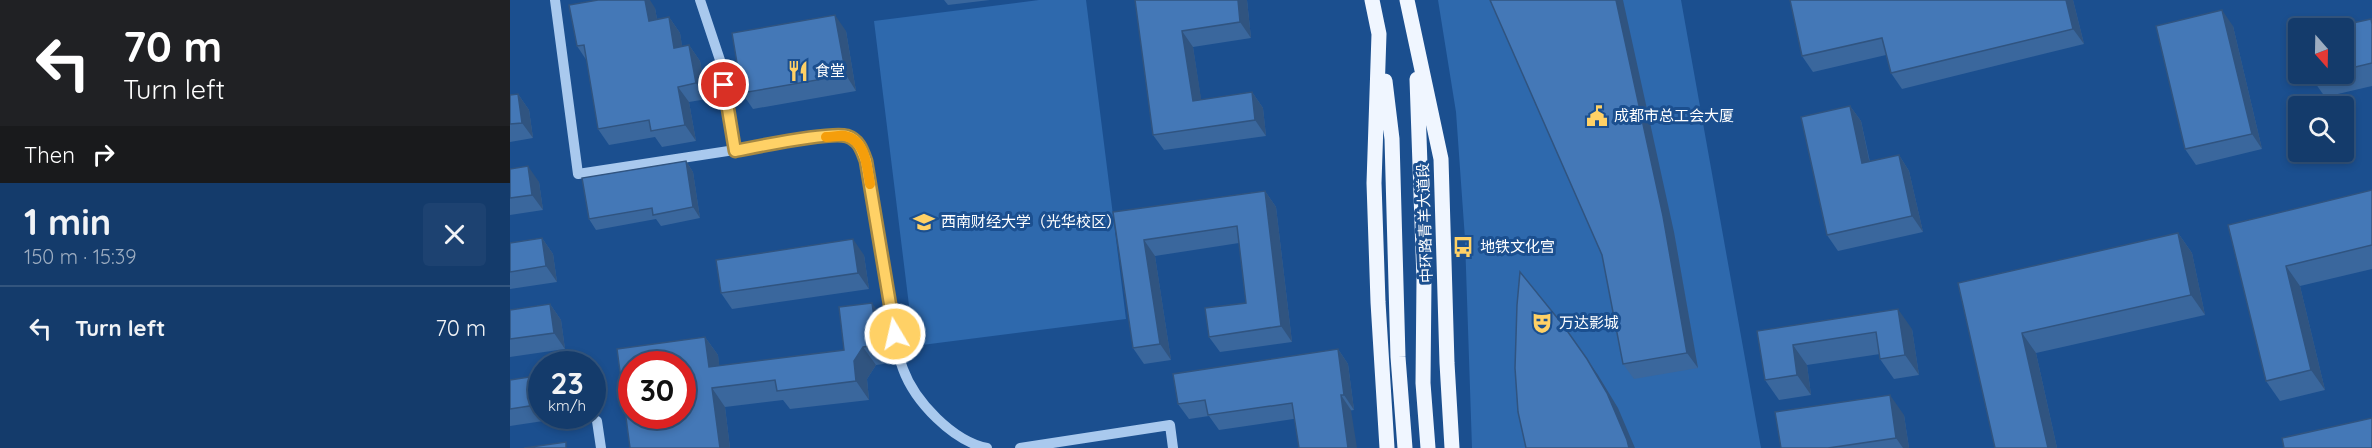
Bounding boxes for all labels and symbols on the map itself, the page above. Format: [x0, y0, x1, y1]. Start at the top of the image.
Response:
north arrow [2288, 18, 2354, 84]
pin [698, 59, 749, 110]
restaurant icon: 食堂 [786, 59, 810, 83]
place label: 食堂 [815, 61, 845, 80]
public building icon: 成都市总工会大厦 [1585, 104, 1609, 128]
place label: 成都市总工会大厦 [1614, 106, 1734, 125]
street label: 中环路青羊大道段 [1413, 163, 1436, 283]
school or university icon: 西南财经大学（光华校区） [912, 210, 936, 234]
place label: 西南财经大学（光华校区） [941, 212, 1121, 231]
bus stop icon: 地铁文化宫 [1451, 235, 1475, 259]
place label: 地铁文化宫 [1480, 237, 1555, 256]
position arrow [863, 302, 927, 366]
theatre icon: 万达影城 [1530, 311, 1554, 335]
place label: 万达影城 [1559, 313, 1619, 332]
speed limit sign: 30 [618, 351, 696, 429]

